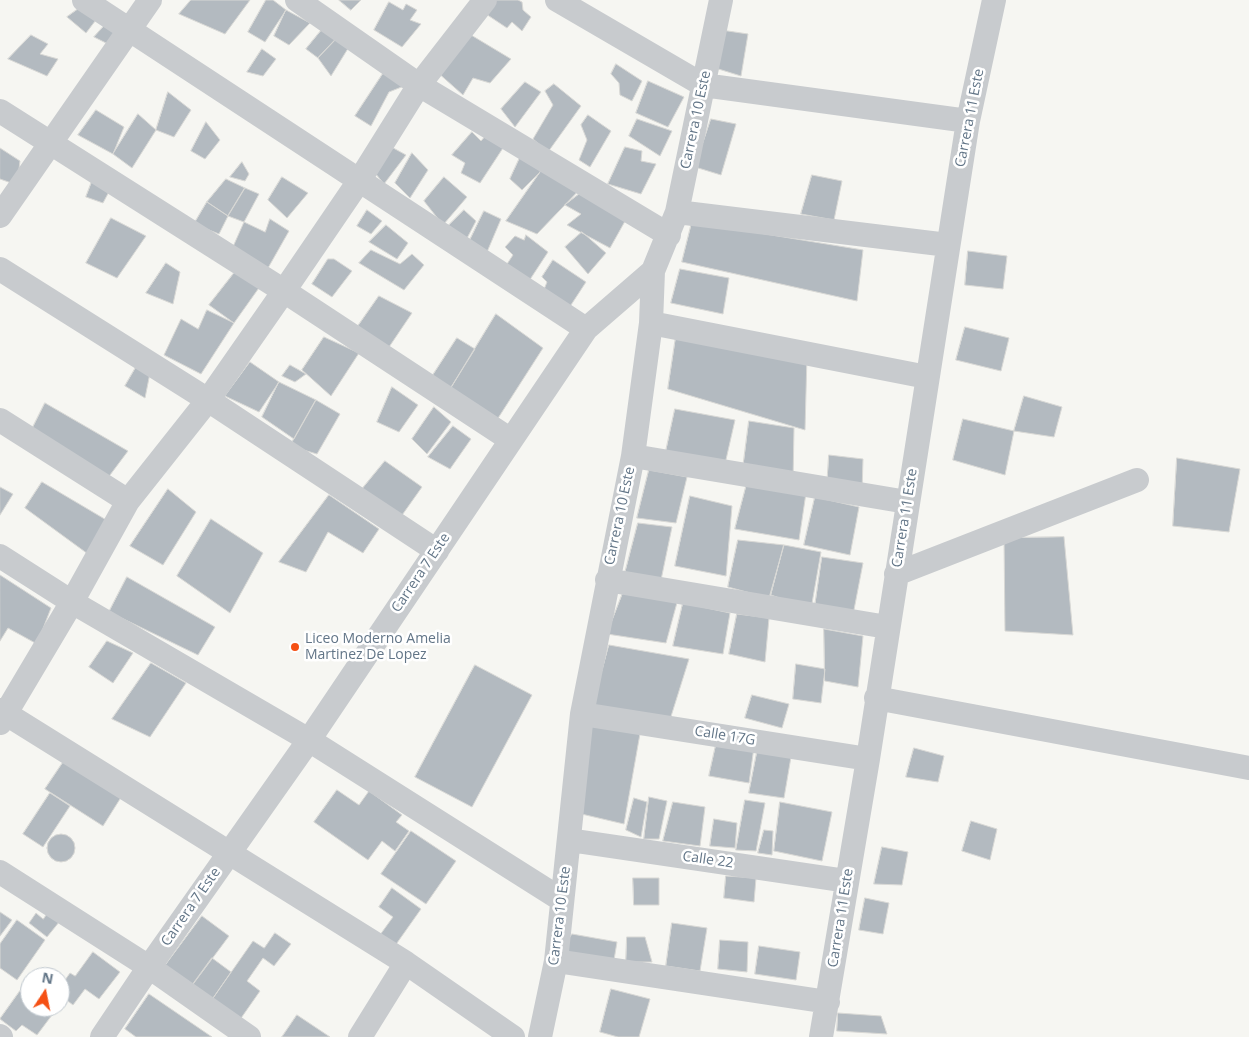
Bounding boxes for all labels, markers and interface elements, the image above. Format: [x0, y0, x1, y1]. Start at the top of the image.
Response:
street label: Carrera 11 Este [952, 67, 988, 169]
street label: Carrera 10 Este [677, 69, 715, 171]
street label: Carrera 10 Este [601, 465, 639, 567]
street label: Carrera 11 Este [889, 467, 921, 569]
street label: Carrera 7 Este [388, 530, 454, 616]
place label: Liceo Moderno Amelia Martinez De Lopez [305, 631, 451, 664]
marker: Liceo Moderno Amelia Martinez De Lopez [289, 641, 301, 653]
street label: Calle 17G [693, 723, 757, 749]
street label: Calle 22 [681, 848, 735, 872]
street label: Carrera 7 Este [158, 865, 224, 949]
street label: Carrera 10 Este [546, 865, 574, 967]
street label: Carrera 11 Este [825, 867, 857, 969]
north arrow [20, 967, 70, 1017]
text: N [40, 967, 55, 988]

